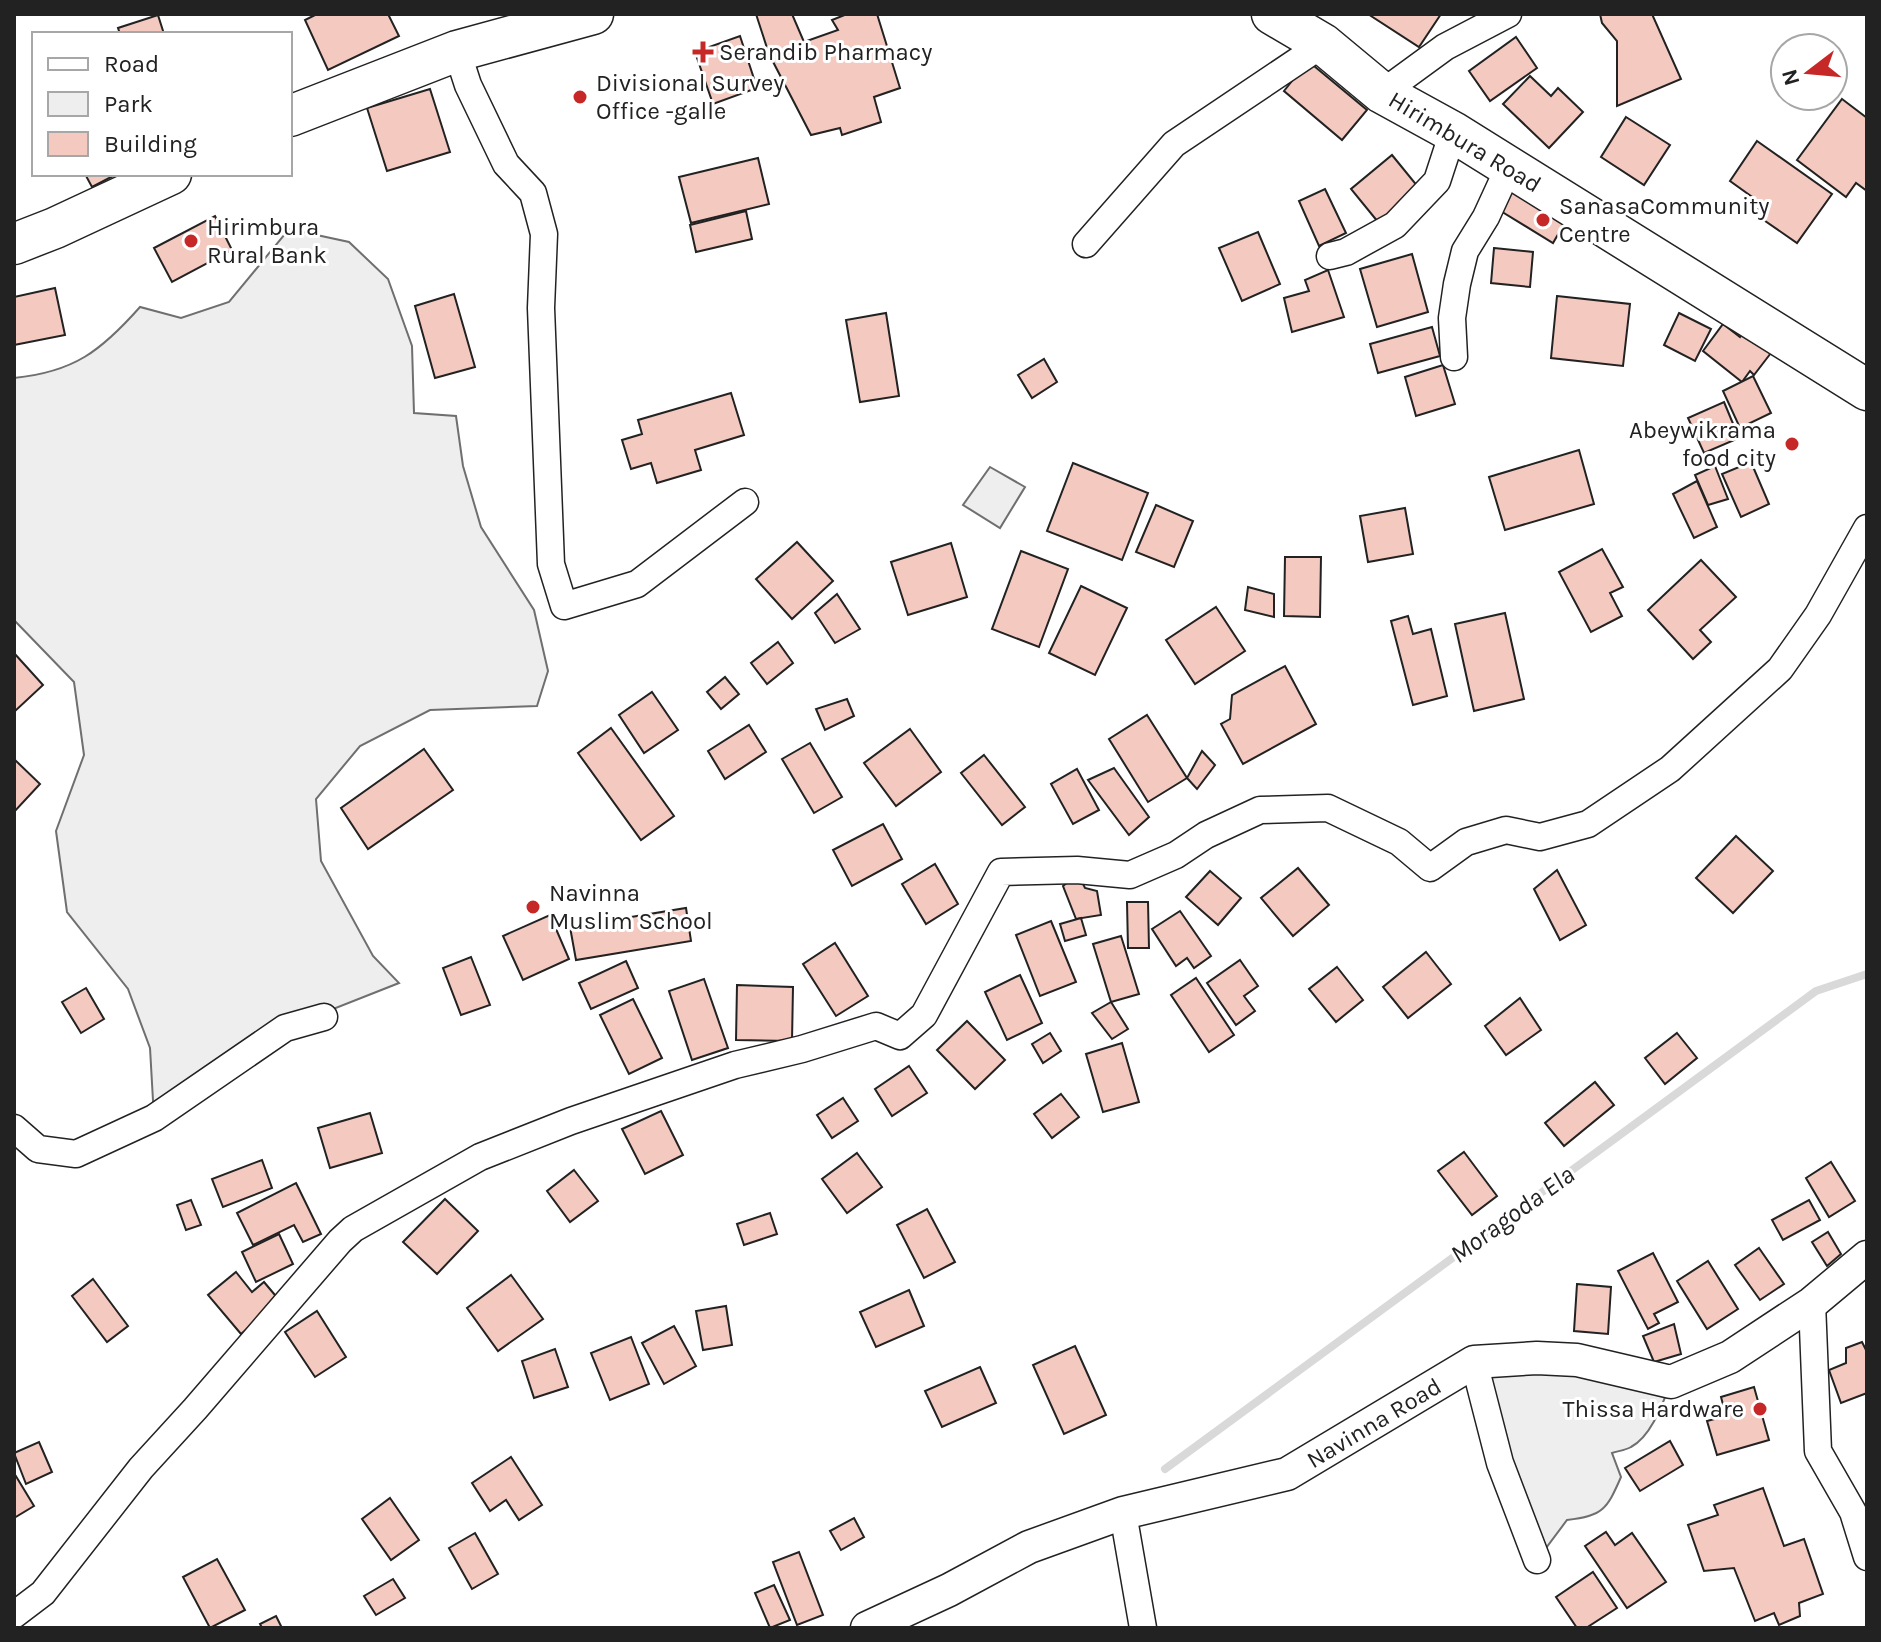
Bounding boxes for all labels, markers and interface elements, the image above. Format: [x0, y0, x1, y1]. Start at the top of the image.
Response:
legend [32, 32, 292, 176]
north arrow [1769, 32, 1849, 112]
place label: Serandib Pharmacy [719, 38, 932, 66]
marker: Serandib Pharmacy [694, 43, 712, 61]
text: Road [104, 50, 159, 78]
text: N [1776, 66, 1805, 88]
place label: Divisional Survey Office -galle [596, 69, 784, 125]
street label: Hirimbura Road [1384, 85, 1546, 199]
marker: Divisional Survey Office -galle [571, 88, 589, 106]
text: Park [104, 90, 153, 118]
text: Building [104, 130, 197, 158]
place label: SanasaCommunity Centre [1559, 192, 1769, 248]
marker: SanasaCommunity Centre [1534, 211, 1552, 229]
place label: Hirimbura Rural Bank [207, 213, 327, 269]
marker: Hirimbura Rural Bank [182, 232, 200, 250]
place label: Abeywikrama food city [1629, 416, 1776, 472]
marker: Abeywikrama food city [1783, 435, 1801, 453]
place label: Navinna Muslim School [549, 879, 713, 935]
marker: Navinna Muslim School [524, 898, 542, 916]
water label: Moragoda Ela [1444, 1159, 1580, 1270]
street label: Navinna Road [1302, 1372, 1446, 1474]
place label: Thissa Hardware [1562, 1395, 1744, 1423]
marker: Thissa Hardware [1751, 1400, 1769, 1418]

